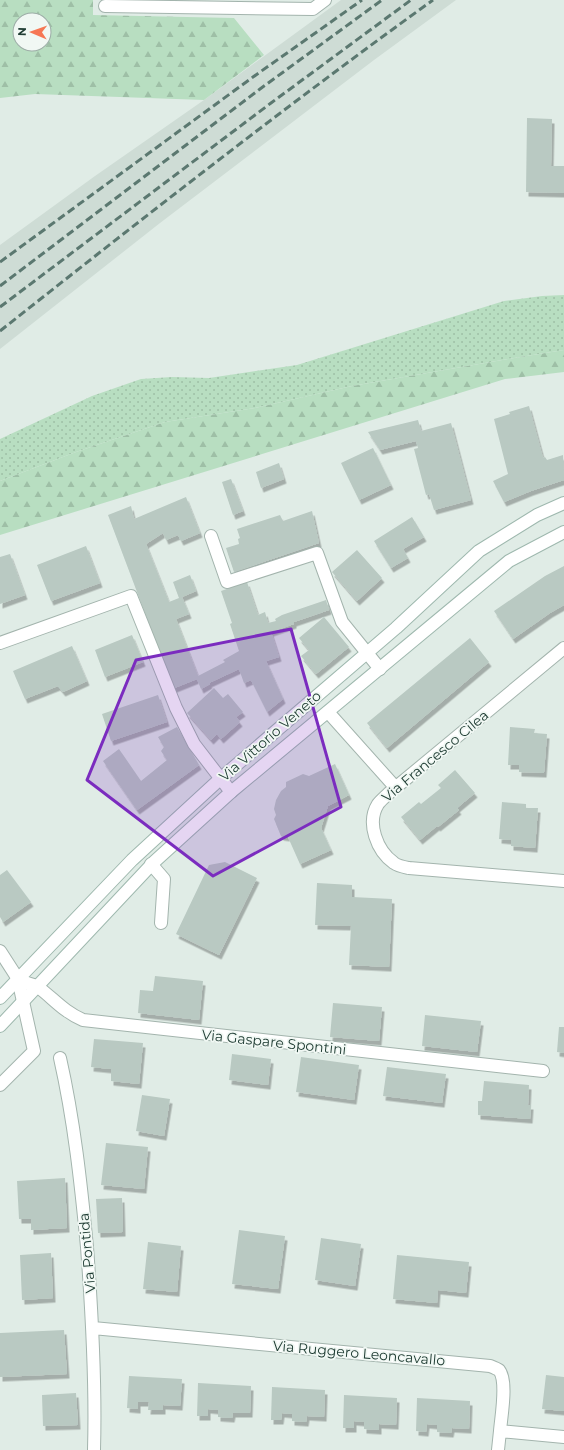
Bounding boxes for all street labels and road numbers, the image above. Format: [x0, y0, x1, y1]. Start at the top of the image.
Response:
street label: Via Vittorio Veneto [215, 687, 325, 785]
street label: Via Francesco Cilea [378, 706, 492, 806]
street label: Via Gaspare Spontini [201, 1025, 347, 1059]
street label: Via Pontida [75, 1212, 99, 1294]
street label: Via Ruggero Leoncavallo [272, 1336, 446, 1370]

